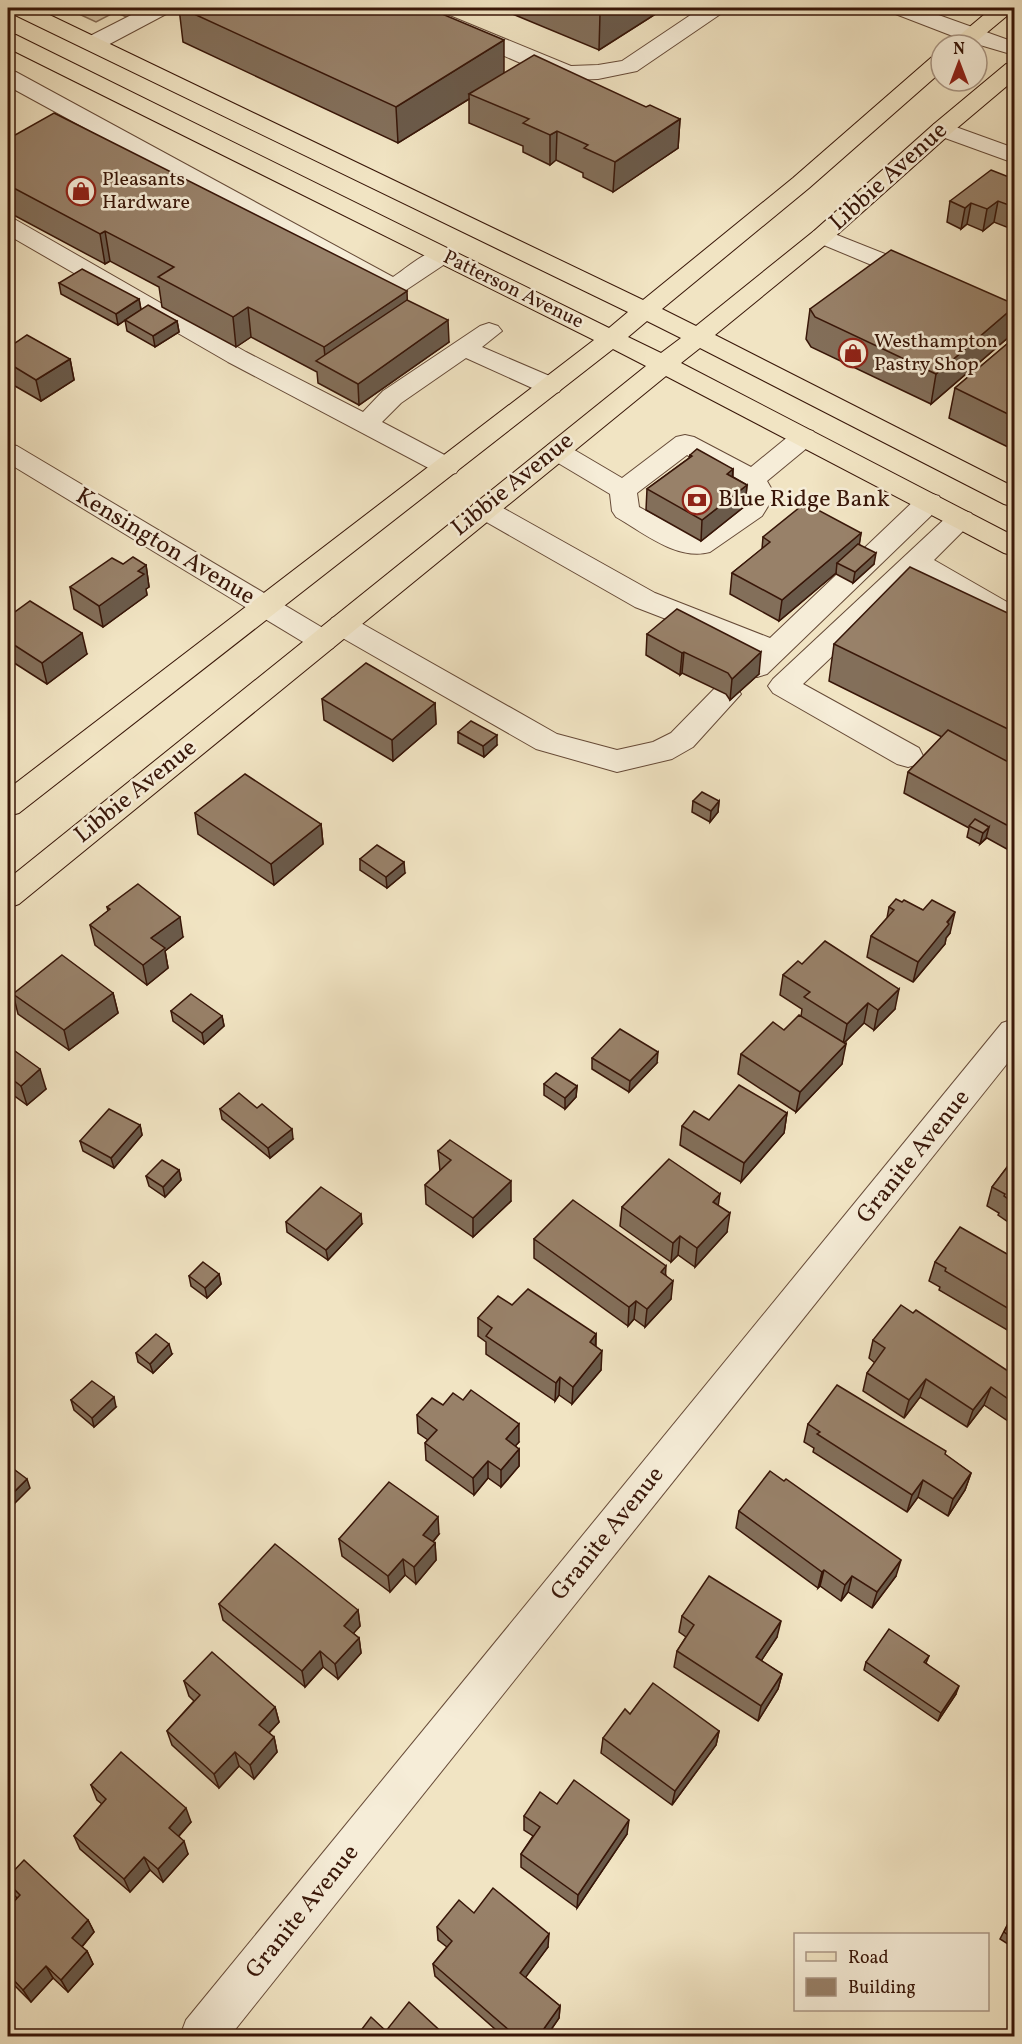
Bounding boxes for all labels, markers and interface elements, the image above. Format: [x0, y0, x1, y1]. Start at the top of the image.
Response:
north arrow [929, 33, 989, 93]
text: N [953, 39, 965, 61]
street label: Libbie Avenue [822, 115, 956, 239]
place label: Pleasants Hardware [102, 166, 190, 217]
shop icon: Pleasants Hardware [65, 175, 97, 207]
street label: Patterson Avenue [438, 244, 588, 336]
place label: Westhampton Pastry Shop [874, 328, 998, 379]
shop icon: Westhampton Pastry Shop [837, 337, 869, 369]
street label: Libbie Avenue [445, 425, 581, 545]
street label: Kensington Avenue [69, 480, 261, 614]
place label: Blue Ridge Bank [718, 483, 890, 517]
bank icon: Blue Ridge Bank [681, 484, 713, 516]
street label: Libbie Avenue [68, 732, 204, 852]
street label: Granite Avenue [849, 1083, 979, 1231]
street label: Granite Avenue [543, 1460, 673, 1608]
street label: Granite Avenue [238, 1838, 368, 1986]
legend [794, 1933, 989, 2011]
text: Road [848, 1946, 889, 1971]
text: Building [848, 1976, 916, 2001]

